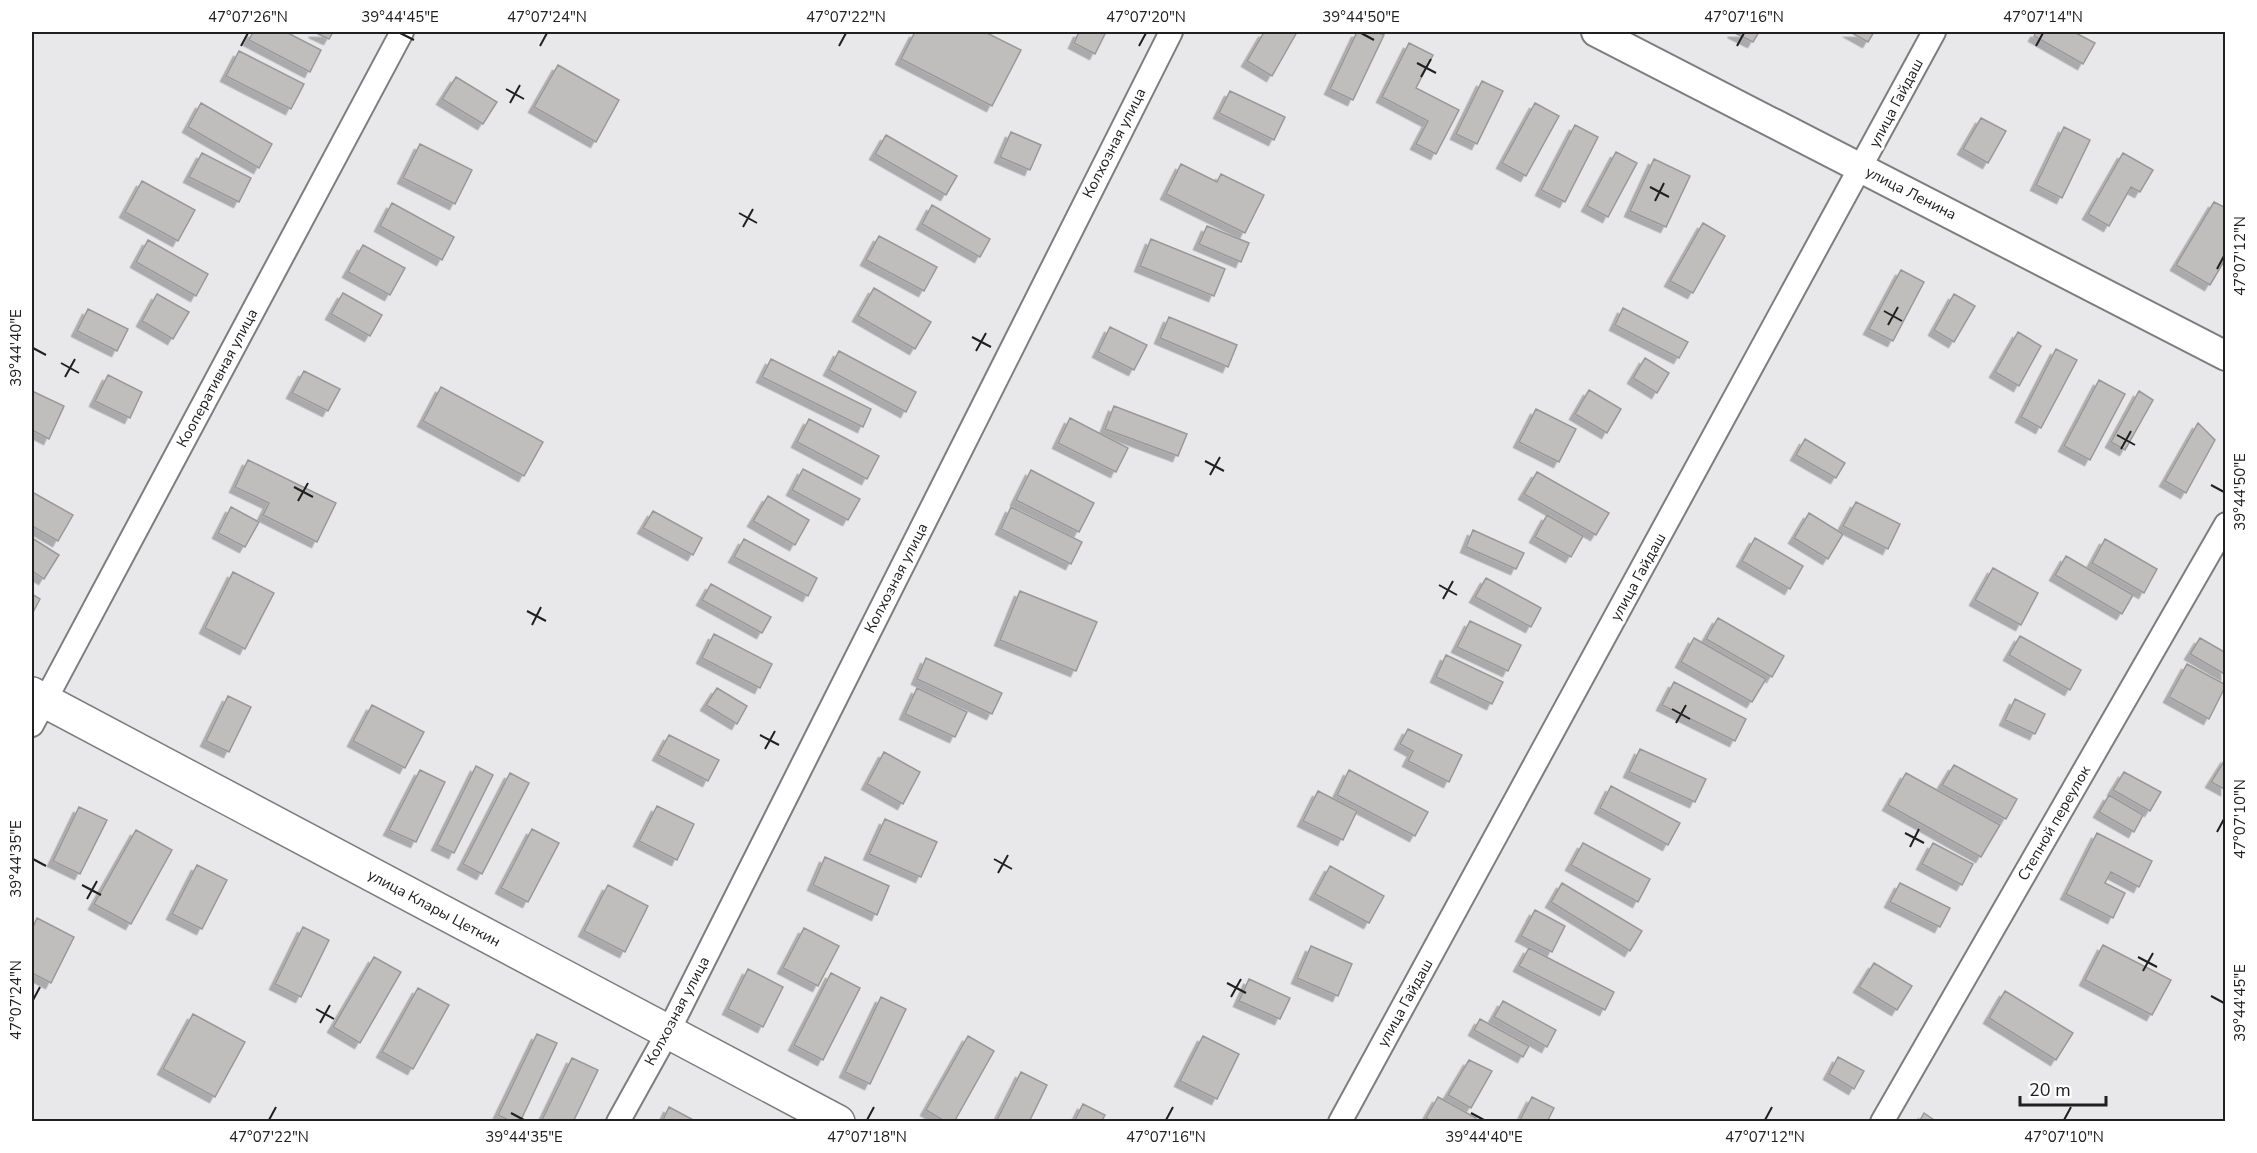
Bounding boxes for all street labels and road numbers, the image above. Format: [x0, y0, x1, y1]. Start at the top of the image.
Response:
street label: улица Гайдаш [1864, 55, 1928, 151]
street label: Колхозная улица [1078, 85, 1150, 201]
street label: улица Ленина [1862, 162, 1960, 224]
street label: Кооперативная улица [172, 305, 262, 451]
street label: Колхозная улица [860, 520, 932, 636]
street label: улица Гайдаш [1606, 529, 1670, 625]
street label: Степной переулок [2013, 762, 2095, 884]
street label: улица Клары Цеткин [364, 864, 504, 952]
street label: Колхозная улица [640, 953, 714, 1069]
street label: улица Гайдаш [1373, 955, 1437, 1051]

